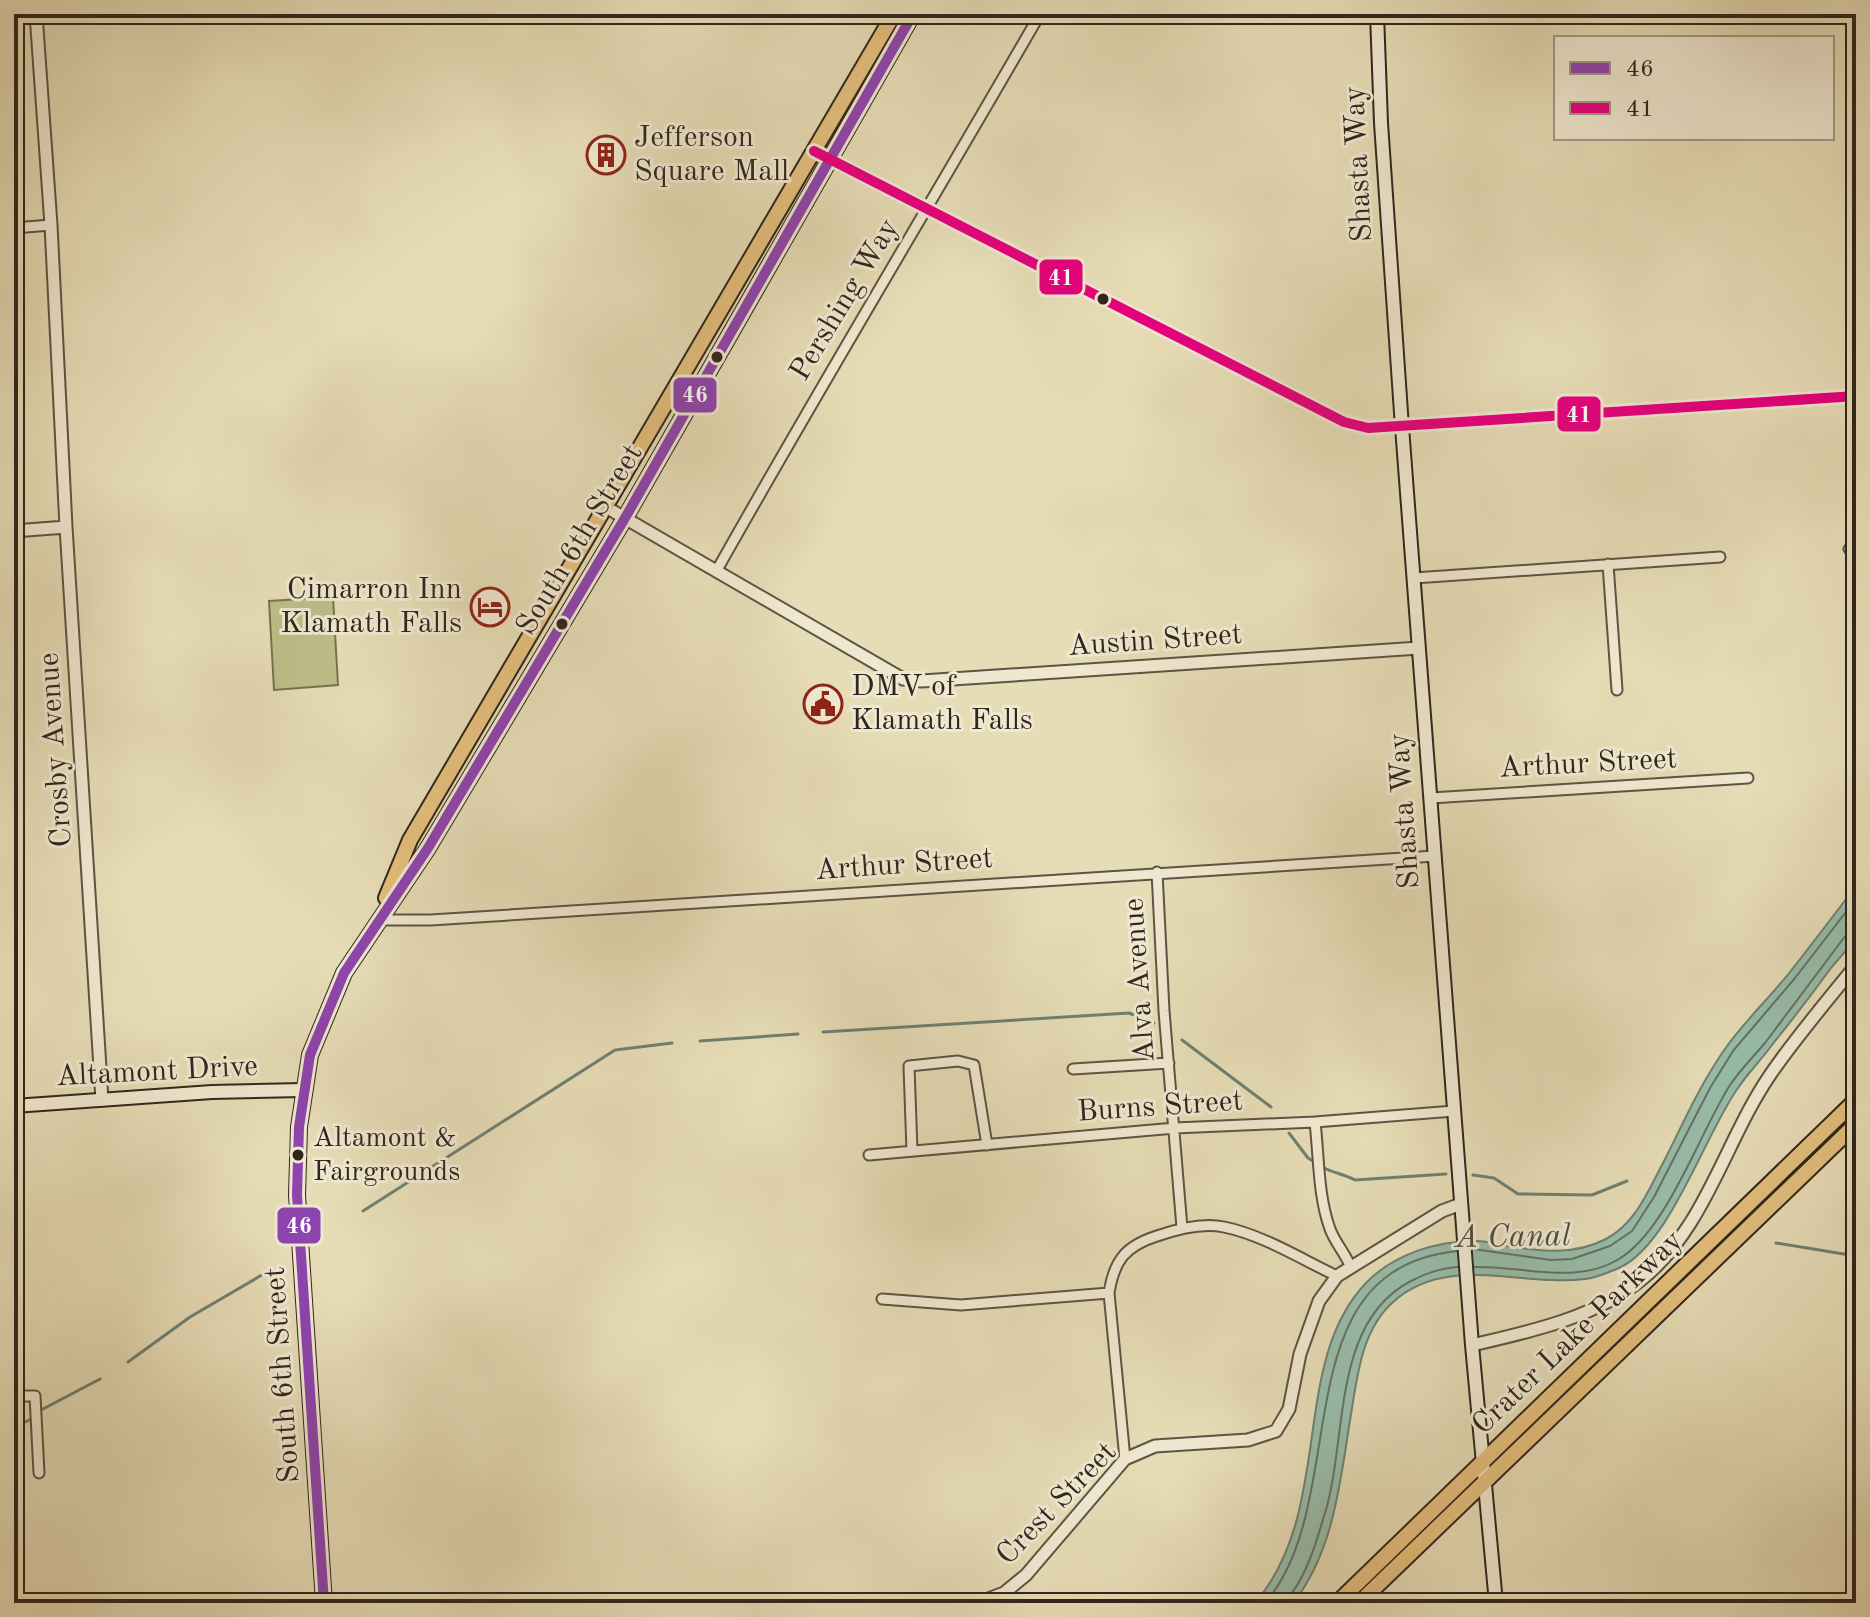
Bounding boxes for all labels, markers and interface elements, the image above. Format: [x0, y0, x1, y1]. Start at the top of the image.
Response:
legend [1554, 36, 1834, 140]
text: 46 [1626, 58, 1654, 82]
street label: Shasta Way [1340, 85, 1378, 243]
text: 41 [1626, 98, 1654, 122]
place label: Jefferson Square Mall [634, 123, 789, 187]
building icon: Jefferson Square Mall [585, 134, 627, 176]
street label: Pershing Way [785, 214, 905, 386]
line badge: 41 [1038, 258, 1084, 296]
text: 41 [1048, 268, 1074, 290]
unlabelled marker [1095, 291, 1111, 307]
unlabelled marker [709, 349, 725, 365]
line badge: 46 [672, 376, 718, 414]
text: 46 [682, 385, 708, 407]
line badge: 41 [1556, 395, 1602, 433]
text: 41 [1566, 405, 1592, 427]
street label: South 6th Street [511, 439, 649, 641]
place label: Cimarron Inn Klamath Falls [280, 575, 462, 639]
hotel icon: Cimarron Inn Klamath Falls [469, 586, 511, 628]
unlabelled marker [554, 616, 570, 632]
street label: Austin Street [1067, 620, 1243, 662]
street label: Crosby Avenue [34, 652, 78, 848]
place label: DMV of Klamath Falls [851, 672, 1033, 736]
public building icon: DMV of Klamath Falls [802, 683, 844, 725]
street label: Shasta Way [1385, 732, 1425, 890]
street label: Arthur Street [1498, 744, 1678, 784]
street label: Arthur Street [814, 844, 994, 886]
street label: Alva Avenue [1119, 897, 1161, 1063]
street label: Altamont Drive [55, 1052, 259, 1092]
street label: Burns Street [1076, 1086, 1244, 1128]
place label: Altamont & Fairgrounds [313, 1125, 460, 1187]
marker: Altamont & Fairgrounds [290, 1147, 306, 1163]
line badge: 46 [276, 1206, 322, 1245]
text: 46 [286, 1216, 312, 1238]
water label: A Canal [1453, 1221, 1572, 1255]
street label: Crater Lake Parkway [1467, 1225, 1689, 1441]
street label: South 6th Street [260, 1266, 306, 1484]
street label: Crest Street [991, 1437, 1123, 1571]

